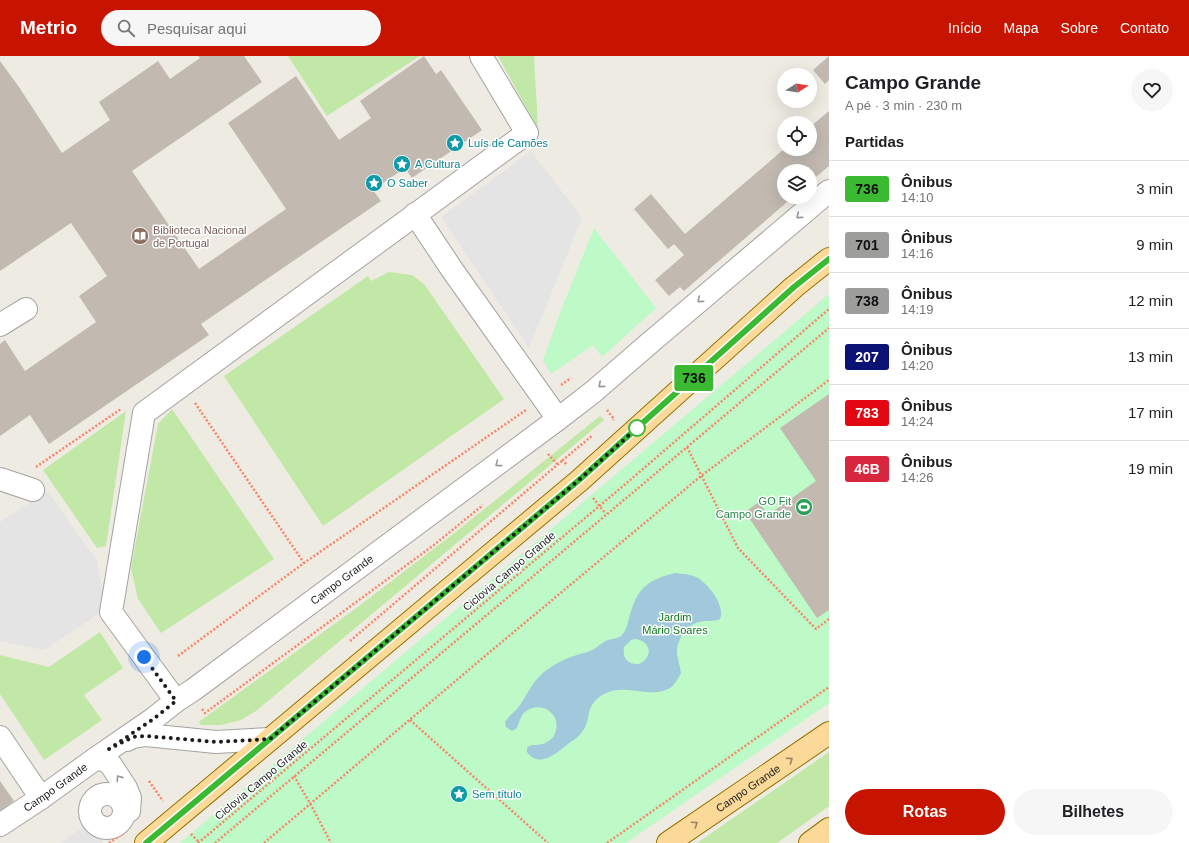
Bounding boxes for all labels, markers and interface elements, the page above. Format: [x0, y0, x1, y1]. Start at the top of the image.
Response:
search box [101, 10, 381, 46]
text: Metrio [20, 17, 77, 38]
icon: search [115, 17, 137, 39]
text: Pesquisar aqui [147, 20, 246, 37]
text: Início [948, 20, 982, 36]
text: Mapa [1004, 20, 1039, 36]
text: Sobre [1061, 20, 1098, 36]
text: Contato [1120, 20, 1169, 36]
north arrow [777, 68, 817, 108]
map controls [777, 68, 817, 204]
button: heart [1131, 69, 1173, 111]
text: Campo Grande [845, 72, 981, 93]
text: A pé · 3 min · 230 m [845, 98, 962, 113]
button: locate [777, 116, 817, 156]
place icon: Luís de Camões [445, 133, 465, 153]
text: Partidas [845, 133, 904, 150]
place label: Luís de Camões [468, 137, 549, 149]
place icon: A Cultura [392, 154, 412, 174]
place label: A Cultura [415, 158, 461, 170]
button: layers [777, 164, 817, 204]
place icon: O Saber [364, 173, 384, 193]
text: Ônibus [901, 173, 953, 190]
place label: O Saber [387, 177, 428, 189]
text: 3 min [1136, 180, 1173, 197]
text: 736 [855, 181, 879, 197]
text: 14:10 [901, 190, 934, 205]
one-way arrow [797, 212, 804, 219]
place label: Biblioteca Nacional de Portugal [153, 224, 247, 249]
library icon: Biblioteca Nacional de Portugal [130, 226, 150, 246]
text: Ônibus [901, 229, 953, 246]
text: 9 min [1136, 236, 1173, 253]
text: 701 [855, 237, 879, 253]
text: 14:16 [901, 246, 934, 261]
text: Ônibus [901, 285, 953, 302]
text: 12 min [1128, 292, 1173, 309]
text: 738 [855, 293, 879, 309]
one-way arrow [697, 296, 705, 303]
text: 14:19 [901, 302, 934, 317]
text: Ônibus [901, 341, 953, 358]
text: 13 min [1128, 348, 1173, 365]
text: 207 [855, 349, 879, 365]
text: 14:20 [901, 358, 934, 373]
line badge: 736 [671, 365, 717, 391]
text: 736 [682, 370, 706, 386]
one-way arrow [599, 381, 606, 388]
text: Ônibus [901, 397, 953, 414]
text: 17 min [1128, 404, 1173, 421]
text: 783 [855, 405, 879, 421]
text: 14:24 [901, 414, 934, 429]
unlabelled marker [628, 419, 646, 437]
text: Ônibus [901, 453, 953, 470]
one-way arrow [496, 459, 503, 466]
text: 19 min [1128, 460, 1173, 477]
text: 46B [854, 461, 880, 477]
text: 14:26 [901, 470, 934, 485]
place label: GO Fit Campo Grande [716, 495, 791, 520]
sports icon: GO Fit Campo Grande [794, 497, 814, 517]
street label: Ciclovia Campo Grande [460, 529, 558, 613]
street label: Campo Grande [308, 552, 376, 607]
park label: Jardim Mário Soares [642, 611, 708, 636]
your location [134, 647, 154, 667]
street label: Ciclovia Campo Grande [212, 738, 310, 822]
one-way arrow [786, 757, 793, 765]
street label: Campo Grande [21, 761, 90, 814]
street label: Campo Grande [714, 762, 783, 814]
one-way arrow [117, 775, 124, 782]
place icon: Sem título [449, 784, 469, 804]
place label: Sem título [472, 788, 522, 800]
button: Rotas [845, 789, 1005, 835]
button: Bilhetes [1013, 789, 1173, 835]
one-way arrow [691, 822, 698, 829]

